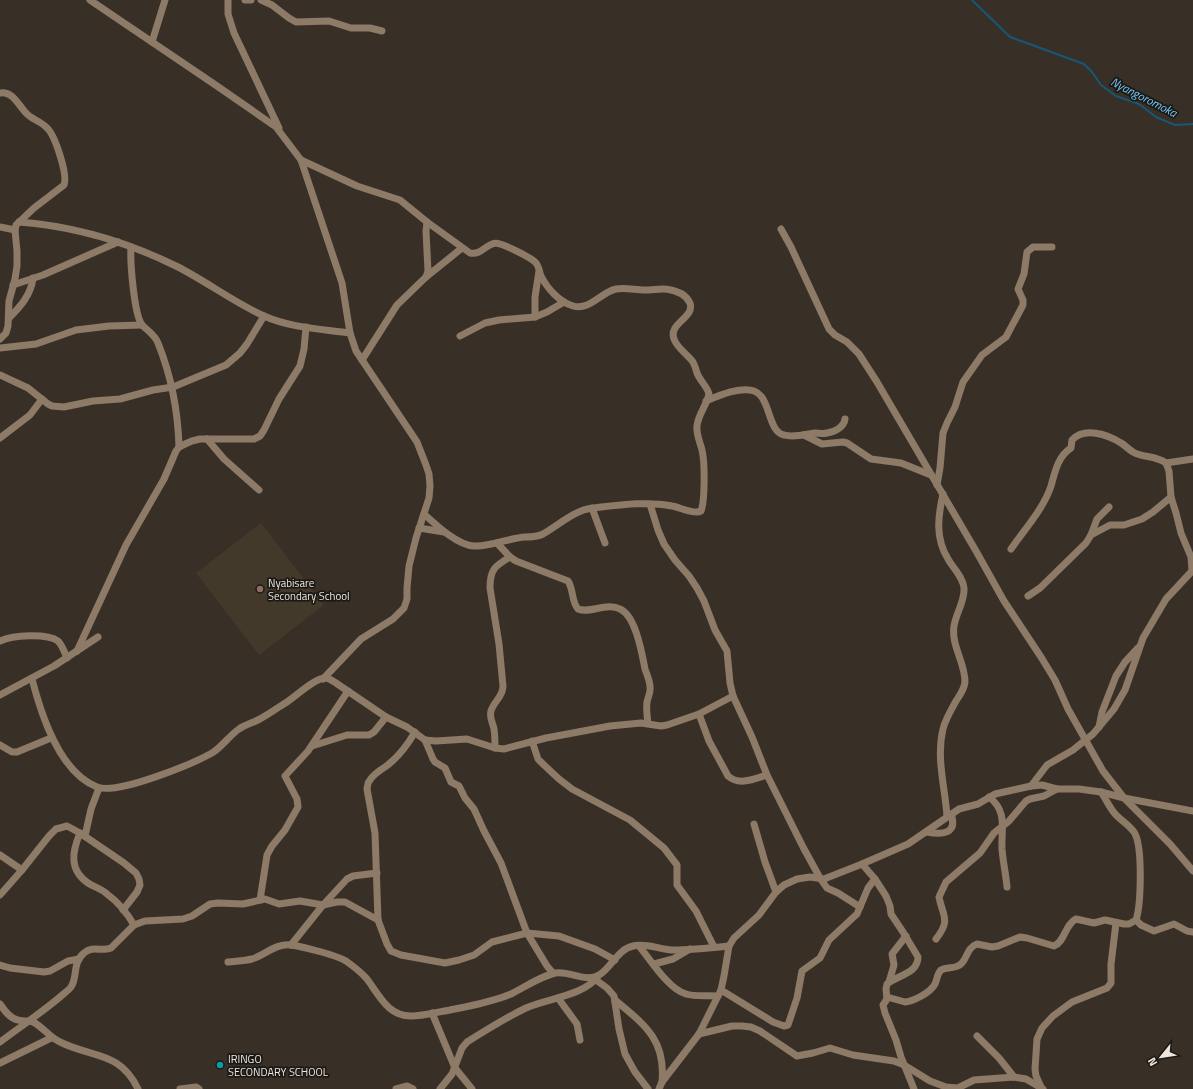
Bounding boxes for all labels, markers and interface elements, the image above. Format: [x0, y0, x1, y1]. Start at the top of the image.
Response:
water label: Nyangoromoka [1107, 72, 1181, 122]
place label: Nyabisare Secondary School [268, 575, 350, 604]
marker: Nyabisare Secondary School [255, 584, 265, 594]
north arrow [1141, 1037, 1181, 1077]
place label: IRINGO SECONDARY SCHOOL [228, 1051, 329, 1080]
text: N [1144, 1055, 1161, 1069]
marker: IRINGO SECONDARY SCHOOL [215, 1060, 225, 1070]

